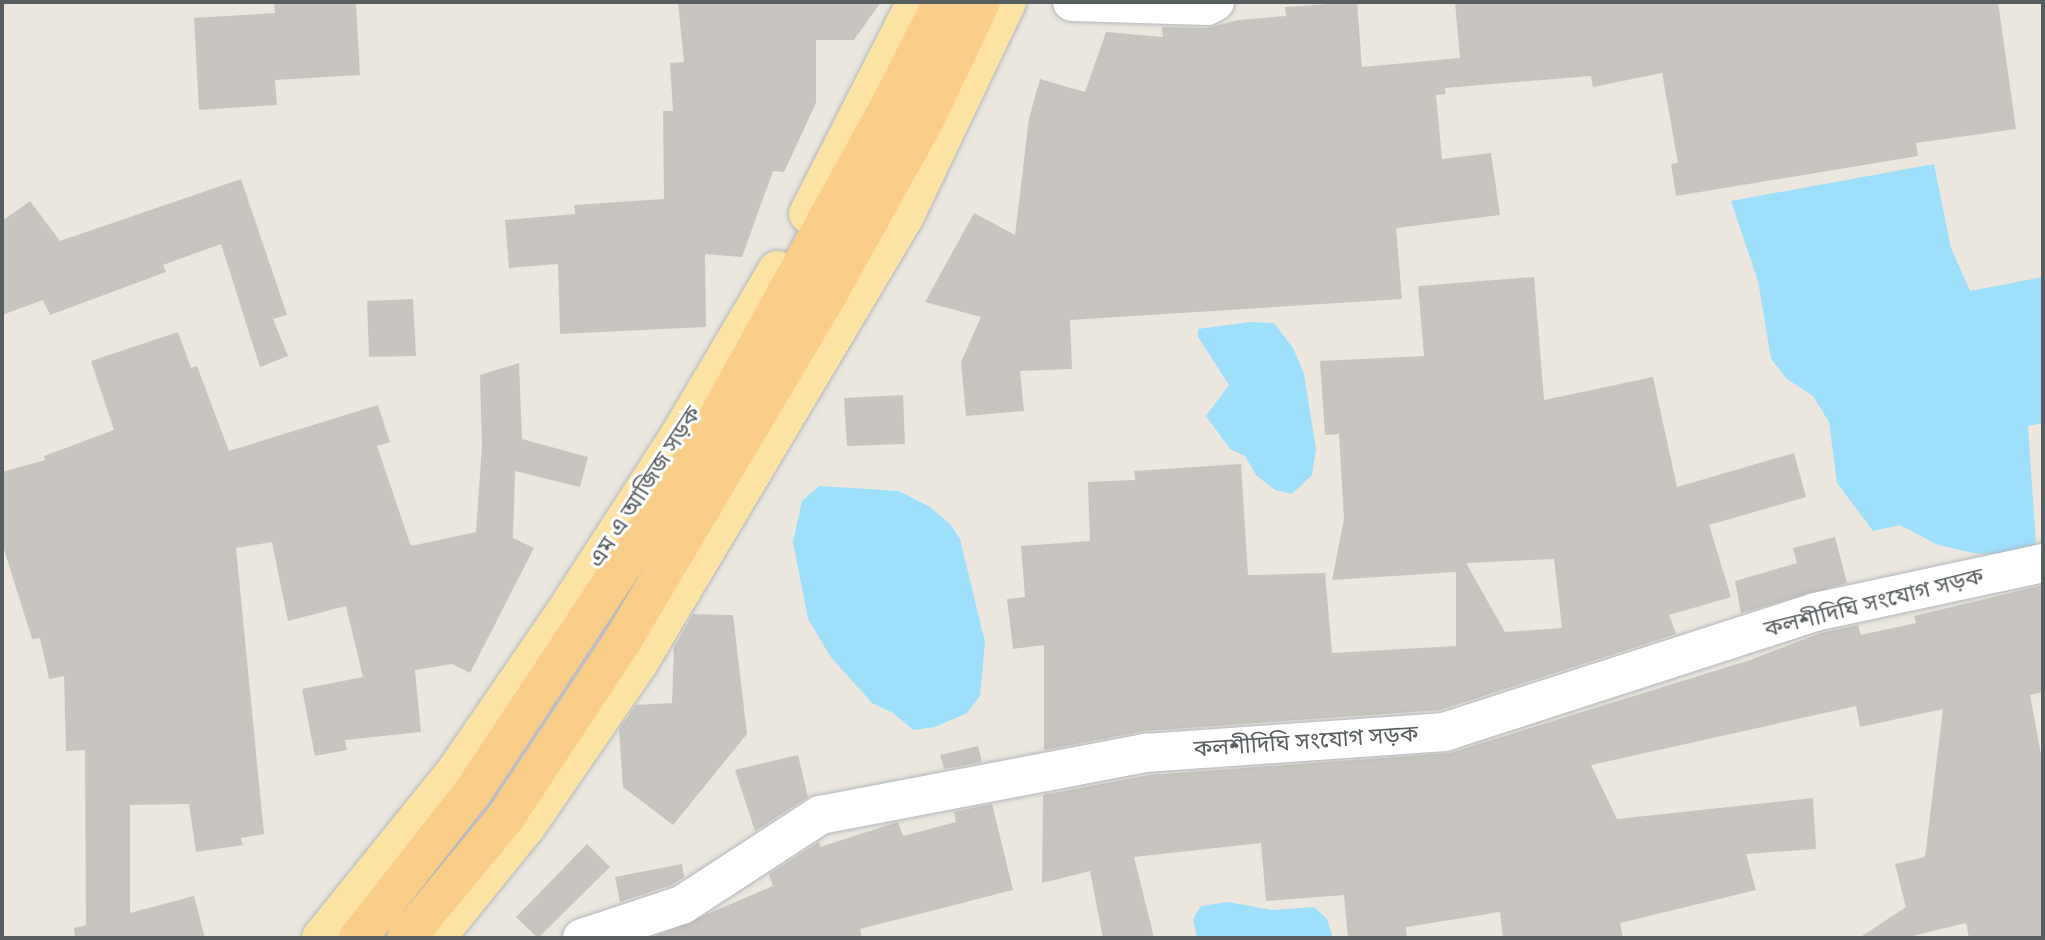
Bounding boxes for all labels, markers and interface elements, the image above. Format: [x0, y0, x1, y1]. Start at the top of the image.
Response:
street label: এম এ আজিজ সড়ক [583, 401, 707, 573]
street label: কলশীদিঘি সংযোগ সড়ক [1761, 562, 1987, 644]
street label: কলশীদিঘি সংযোগ সড়ক [1193, 720, 1419, 764]

